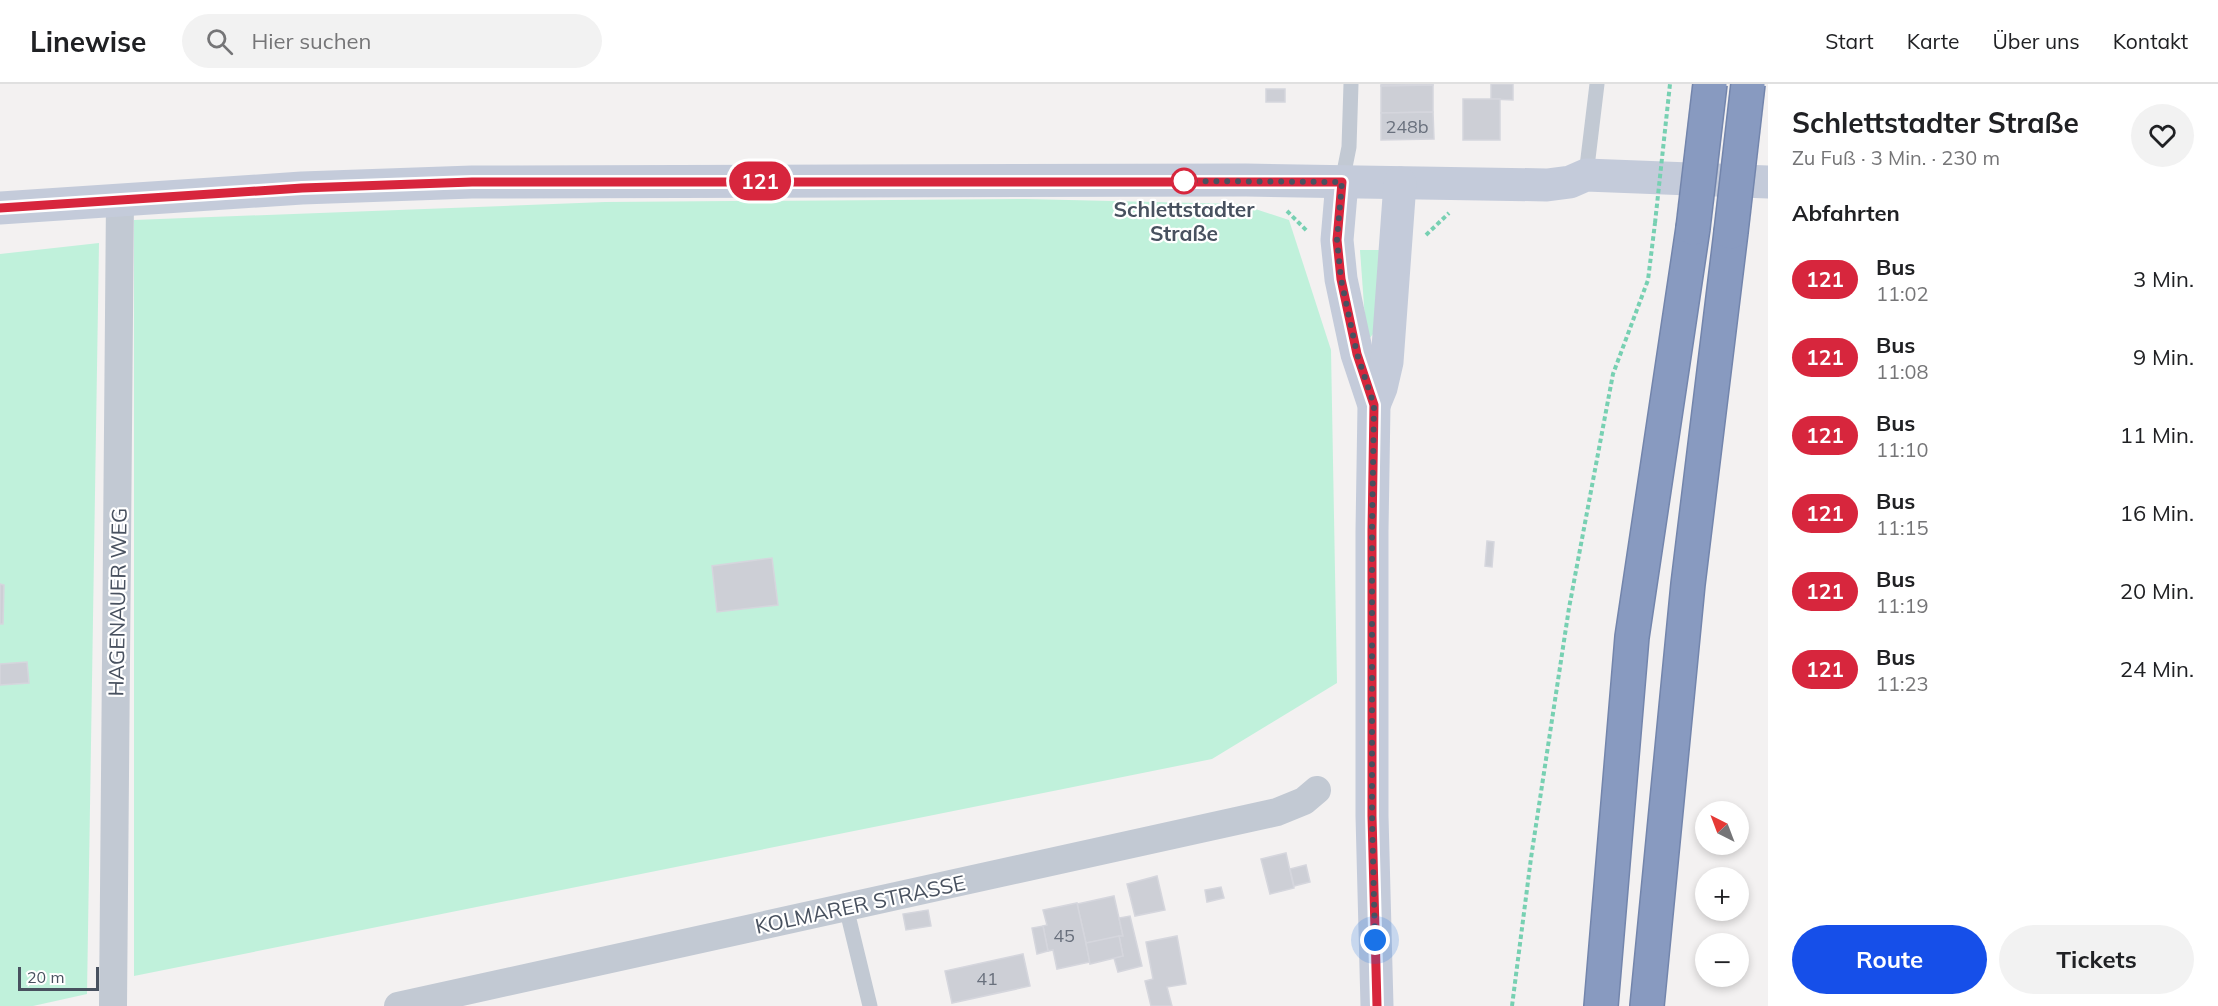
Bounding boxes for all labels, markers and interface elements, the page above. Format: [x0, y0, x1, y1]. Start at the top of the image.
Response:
search box [182, 14, 602, 68]
text: Linewise [30, 24, 146, 59]
icon: search [203, 25, 236, 58]
text: Hier suchen [251, 27, 371, 55]
text: Start [1825, 28, 1874, 54]
text: Karte [1907, 28, 1959, 54]
text: Über uns [1992, 28, 2080, 54]
text: Kontakt [2113, 28, 2188, 54]
button: heart [2131, 104, 2194, 167]
text: Schlettstadter Straße [1792, 105, 2079, 140]
house number: 248b [1385, 115, 1429, 138]
text: Zu Fuß · 3 Min. · 230 m [1792, 145, 2000, 170]
line badge: 121 [726, 162, 795, 200]
text: 121 [741, 168, 779, 194]
marker: Schlettstadter Straße [1171, 168, 1197, 194]
place label: Schlettstadter Straße [1113, 196, 1255, 246]
text: Abfahrten [1792, 199, 1900, 227]
text: Bus [1876, 253, 1915, 281]
text: 3 Min. [2133, 265, 2194, 293]
text: 121 [1806, 266, 1844, 292]
text: 11:02 [1876, 281, 1929, 306]
text: Bus [1876, 331, 1915, 359]
text: 9 Min. [2133, 343, 2194, 371]
text: 121 [1806, 344, 1844, 370]
text: 11:08 [1876, 359, 1929, 384]
text: Bus [1876, 409, 1915, 437]
text: 11 Min. [2120, 421, 2194, 449]
text: 121 [1806, 422, 1844, 448]
text: 11:10 [1876, 437, 1929, 462]
text: Bus [1876, 487, 1915, 515]
text: 16 Min. [2120, 499, 2194, 527]
text: 121 [1806, 500, 1844, 526]
street label: HAGENAUER WEG [102, 507, 132, 697]
text: 11:15 [1876, 515, 1929, 540]
text: Bus [1876, 565, 1915, 593]
text: 20 Min. [2120, 577, 2194, 605]
text: 121 [1806, 578, 1844, 604]
text: 11:19 [1876, 593, 1929, 618]
text: Bus [1876, 643, 1915, 671]
text: 24 Min. [2120, 655, 2194, 683]
text: 121 [1806, 656, 1844, 682]
text: 11:23 [1876, 671, 1929, 696]
north arrow [1695, 801, 1749, 855]
map controls [1695, 801, 1749, 987]
button: + [1695, 867, 1749, 921]
street label: KOLMARER STRASSE [753, 869, 967, 939]
house number: 45 [1053, 924, 1075, 947]
your location [1360, 925, 1390, 955]
button: Route [1792, 925, 1987, 994]
button: Tickets [1999, 925, 2194, 994]
button: − [1695, 933, 1749, 987]
scale bar [18, 964, 99, 992]
text: 20 m [27, 967, 64, 987]
house number: 41 [976, 967, 998, 990]

